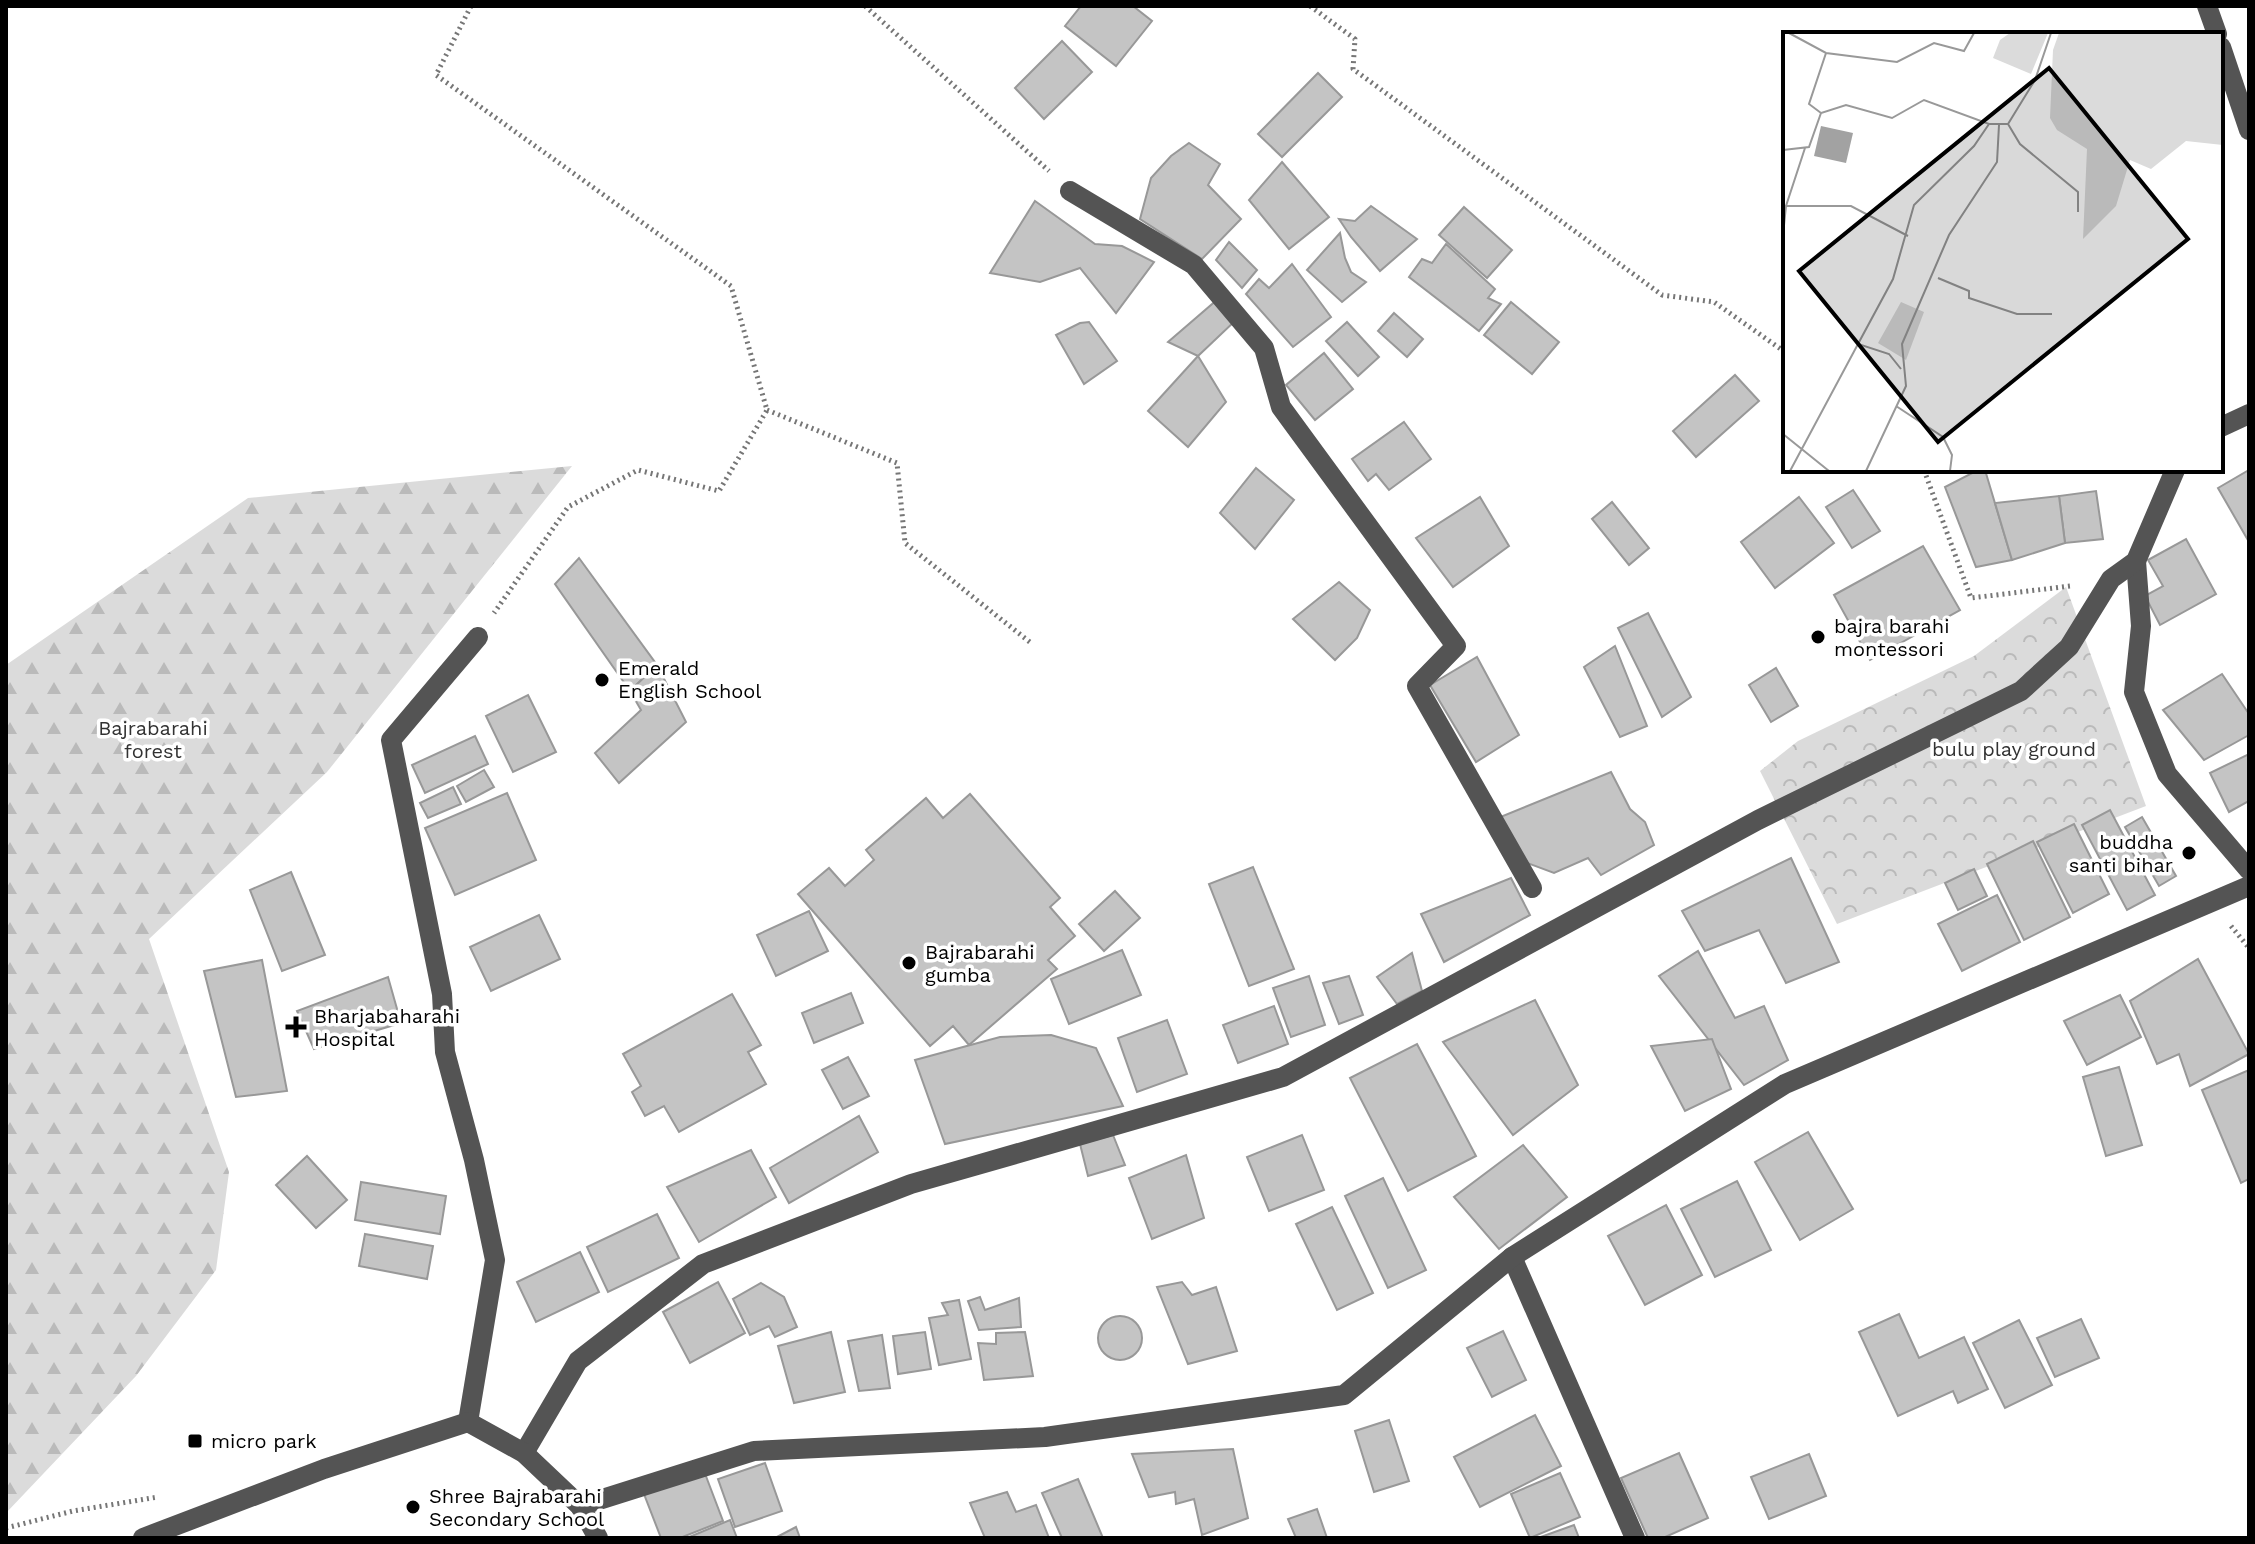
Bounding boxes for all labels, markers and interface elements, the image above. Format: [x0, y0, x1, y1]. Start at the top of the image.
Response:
inset map [1783, 32, 2223, 472]
place label: bajra barahi montessori [1834, 614, 1950, 661]
marker: bajra barahi montessori [1809, 628, 1827, 646]
place label: Emerald English School [618, 656, 761, 703]
marker: Emerald English School [593, 671, 611, 689]
park label: Bajrabarahi forest [98, 716, 208, 763]
park label: bulu play ground [1932, 737, 2096, 761]
place label: buddha santi bihar [2069, 830, 2173, 877]
marker: buddha santi bihar [2180, 844, 2198, 862]
place label: Bajrabarahi gumba [925, 940, 1035, 987]
marker: Bajrabarahi gumba [900, 954, 918, 972]
place label: Bharjabaharahi Hospital [314, 1004, 460, 1051]
marker: Bharjabaharahi Hospital [285, 1016, 307, 1038]
place label: micro park [211, 1429, 317, 1453]
marker: micro park [186, 1432, 204, 1450]
place label: Shree Bajrabarahi Secondary School [429, 1484, 604, 1531]
marker: Shree Bajrabarahi Secondary School [404, 1498, 422, 1516]

